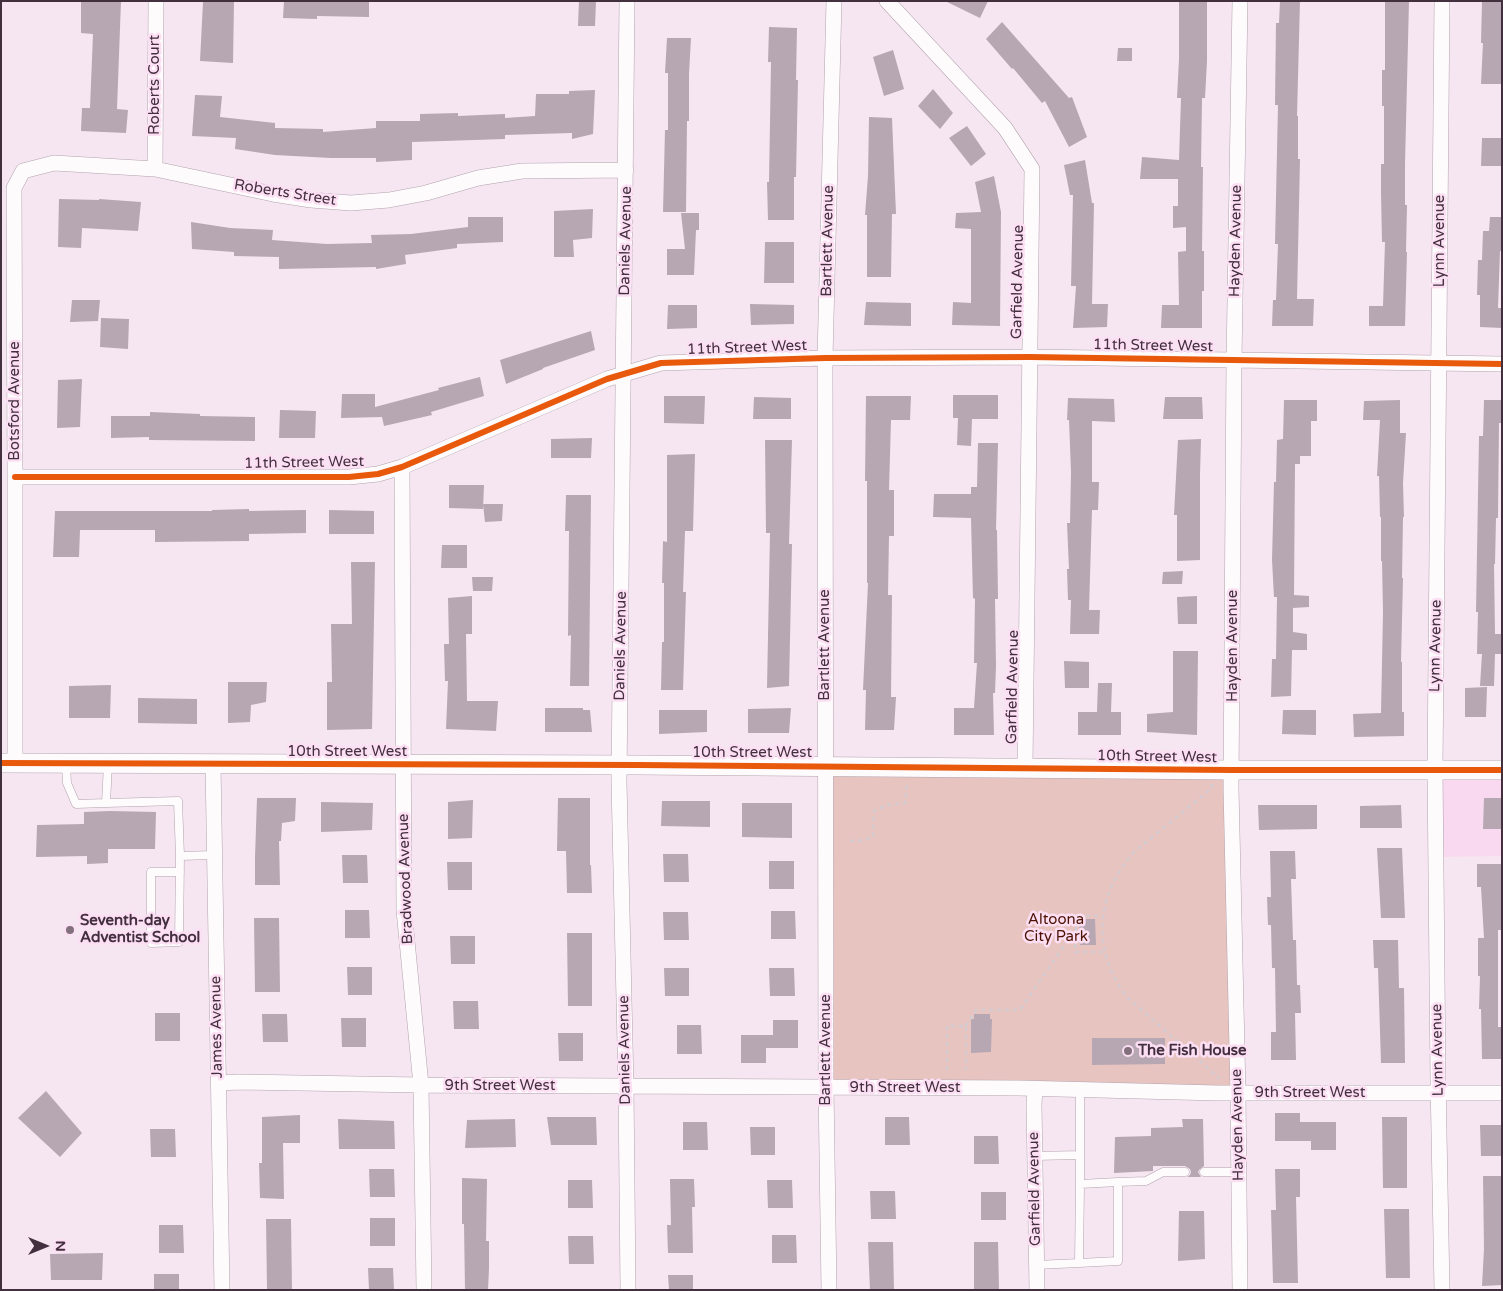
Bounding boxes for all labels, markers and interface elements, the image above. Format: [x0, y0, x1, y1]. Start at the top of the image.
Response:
street label: Roberts Court [146, 35, 164, 135]
street label: Roberts Street [233, 176, 337, 210]
street label: Bartlett Avenue [818, 185, 838, 297]
street label: Hayden Avenue [1226, 185, 1246, 297]
street label: Daniels Avenue [616, 186, 636, 296]
street label: Lynn Avenue [1431, 195, 1449, 287]
street label: Garfield Avenue [1008, 225, 1028, 339]
street label: 11th Street West [1093, 336, 1213, 356]
street label: 11th Street West [687, 337, 807, 359]
street label: Botsford Avenue [6, 341, 24, 461]
street label: 11th Street West [244, 453, 364, 473]
street label: Bartlett Avenue [816, 589, 834, 701]
street label: Hayden Avenue [1224, 590, 1242, 702]
street label: Daniels Avenue [611, 591, 631, 701]
street label: Lynn Avenue [1426, 600, 1446, 692]
street label: Garfield Avenue [1003, 630, 1023, 744]
street label: 10th Street West [287, 743, 407, 761]
street label: 10th Street West [692, 744, 812, 762]
street label: 10th Street West [1097, 747, 1217, 767]
street label: Bradwood Avenue [395, 813, 417, 945]
park label: Altoona City Park [1024, 911, 1088, 946]
place label: Seventh-day Adventist School [80, 912, 200, 947]
marker: Seventh-day Adventist School [64, 924, 76, 936]
street label: James Avenue [207, 976, 227, 1078]
street label: Bartlett Avenue [817, 994, 835, 1106]
street label: Daniels Avenue [615, 995, 635, 1105]
street label: Lynn Avenue [1428, 1004, 1448, 1096]
place label: The Fish House [1138, 1042, 1247, 1060]
marker: The Fish House [1122, 1045, 1134, 1057]
street label: Hayden Avenue [1228, 1069, 1248, 1181]
street label: 9th Street West [445, 1077, 555, 1095]
street label: 9th Street West [850, 1079, 960, 1097]
street label: 9th Street West [1255, 1084, 1365, 1102]
street label: Garfield Avenue [1025, 1132, 1045, 1246]
north arrow [20, 1221, 70, 1271]
text: N [52, 1240, 69, 1252]

